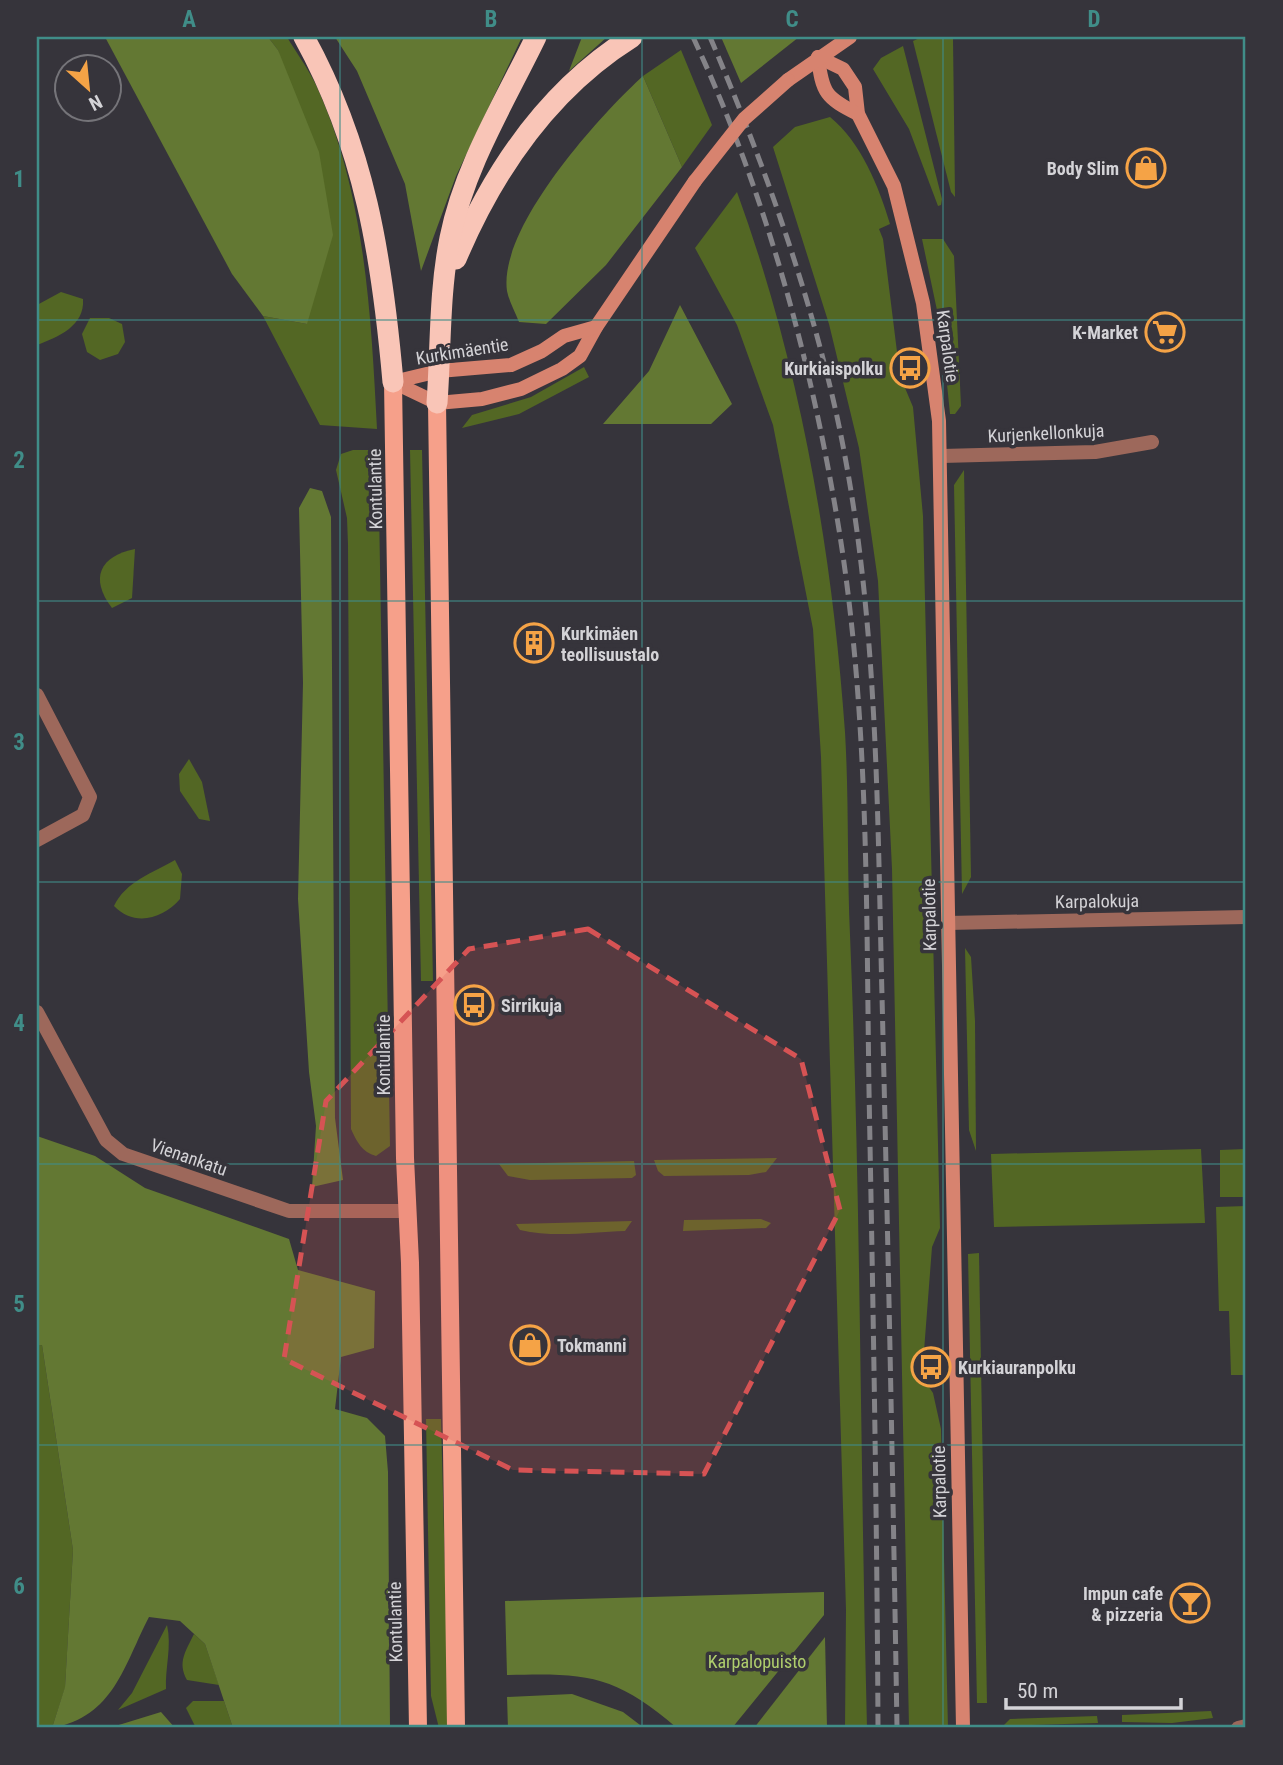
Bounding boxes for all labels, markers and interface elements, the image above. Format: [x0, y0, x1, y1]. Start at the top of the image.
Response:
text: A [182, 6, 196, 33]
text: B [485, 6, 497, 33]
text: C [785, 6, 799, 33]
text: D [1088, 6, 1101, 33]
north arrow [52, 52, 122, 122]
text: N [85, 90, 106, 116]
shop icon: Body Slim [1125, 147, 1167, 189]
place label: Body Slim [1047, 158, 1119, 179]
text: 1 [13, 166, 25, 193]
street label: Karpalotie [933, 309, 963, 383]
supermarket icon: K-Market [1144, 311, 1186, 353]
place label: K-Market [1072, 322, 1138, 343]
street label: Kurkimäentie [414, 333, 510, 369]
bus stop icon: Kurkiaispolku [889, 347, 931, 389]
place label: Kurkiaispolku [784, 358, 883, 379]
street label: Kurjenkellonkuja [987, 419, 1105, 447]
text: 2 [13, 447, 25, 474]
street label: Kontulantie [364, 448, 386, 530]
building icon: Kurkimäen teollisuustalo [513, 622, 555, 664]
place label: Kurkimäen teollisuustalo [561, 623, 659, 665]
text: 3 [13, 729, 25, 756]
street label: Karpalotie [918, 879, 940, 951]
street label: Karpalokuja [1055, 890, 1139, 912]
bus stop icon: Sirrikuja [453, 984, 495, 1026]
place label: Sirrikuja [501, 995, 562, 1016]
text: 4 [13, 1010, 25, 1037]
street label: Kontulantie [373, 1015, 394, 1095]
street label: Vienankatu [148, 1134, 230, 1180]
text: 5 [13, 1291, 25, 1318]
shop icon: Tokmanni [509, 1324, 551, 1366]
place label: Tokmanni [557, 1335, 627, 1356]
bus stop icon: Kurkiauranpolku [910, 1346, 952, 1388]
place label: Kurkiauranpolku [958, 1357, 1076, 1378]
street label: Karpalotie [928, 1446, 950, 1518]
text: 6 [13, 1573, 25, 1600]
street label: Kontulantie [384, 1581, 406, 1663]
bar icon: Impun cafe & pizzeria [1169, 1582, 1211, 1624]
place label: Impun cafe & pizzeria [1083, 1583, 1163, 1625]
park label: Karpalopuisto [708, 1651, 806, 1672]
scale bar [1006, 1667, 1182, 1711]
text: 50 m [1017, 1679, 1058, 1703]

